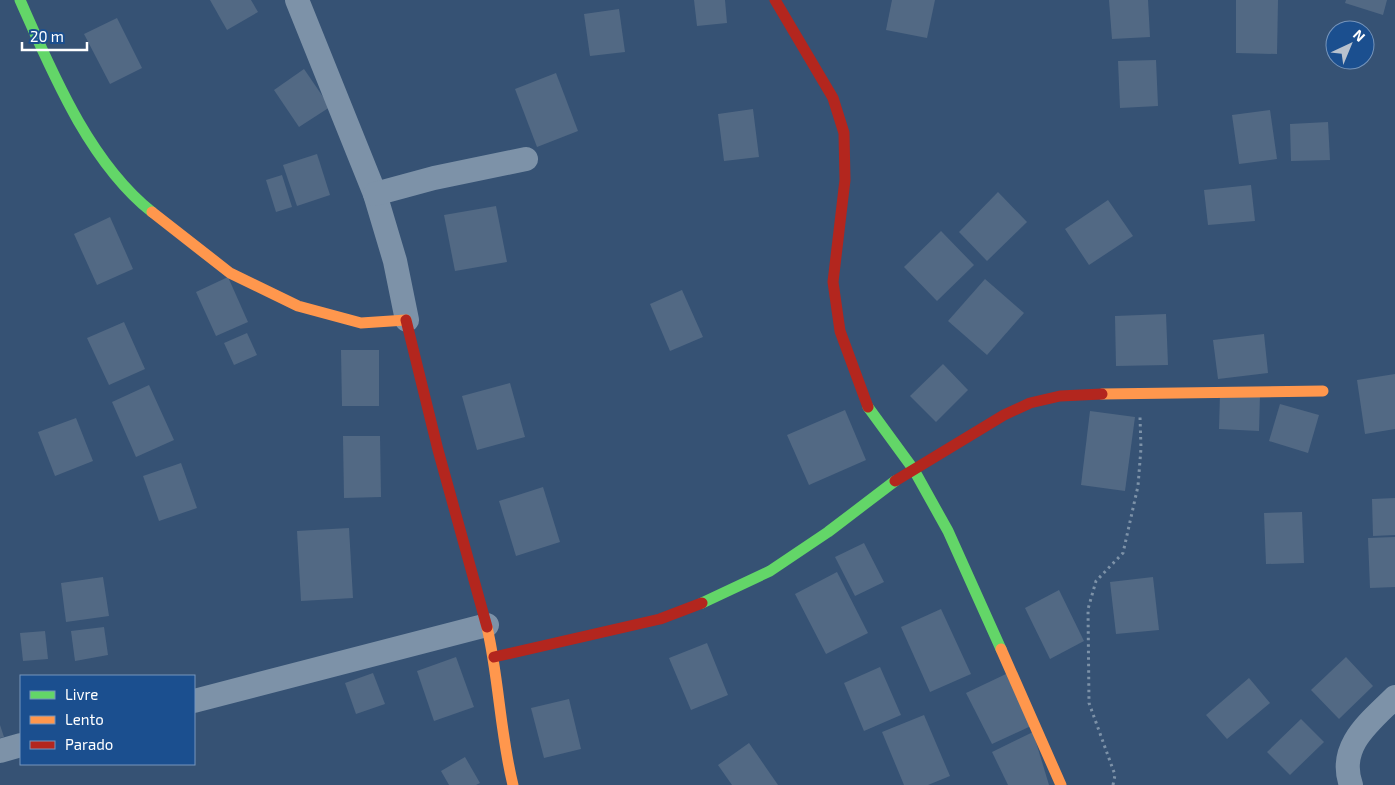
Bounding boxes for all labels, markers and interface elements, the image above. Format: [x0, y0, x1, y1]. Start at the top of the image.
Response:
scale bar [22, 20, 88, 52]
north arrow [1325, 20, 1375, 70]
text: N [1350, 26, 1369, 45]
text: 20 m [30, 27, 64, 45]
legend [20, 675, 195, 765]
text: Livre [65, 685, 98, 703]
text: Lento [65, 710, 104, 728]
text: Parado [65, 735, 113, 753]

